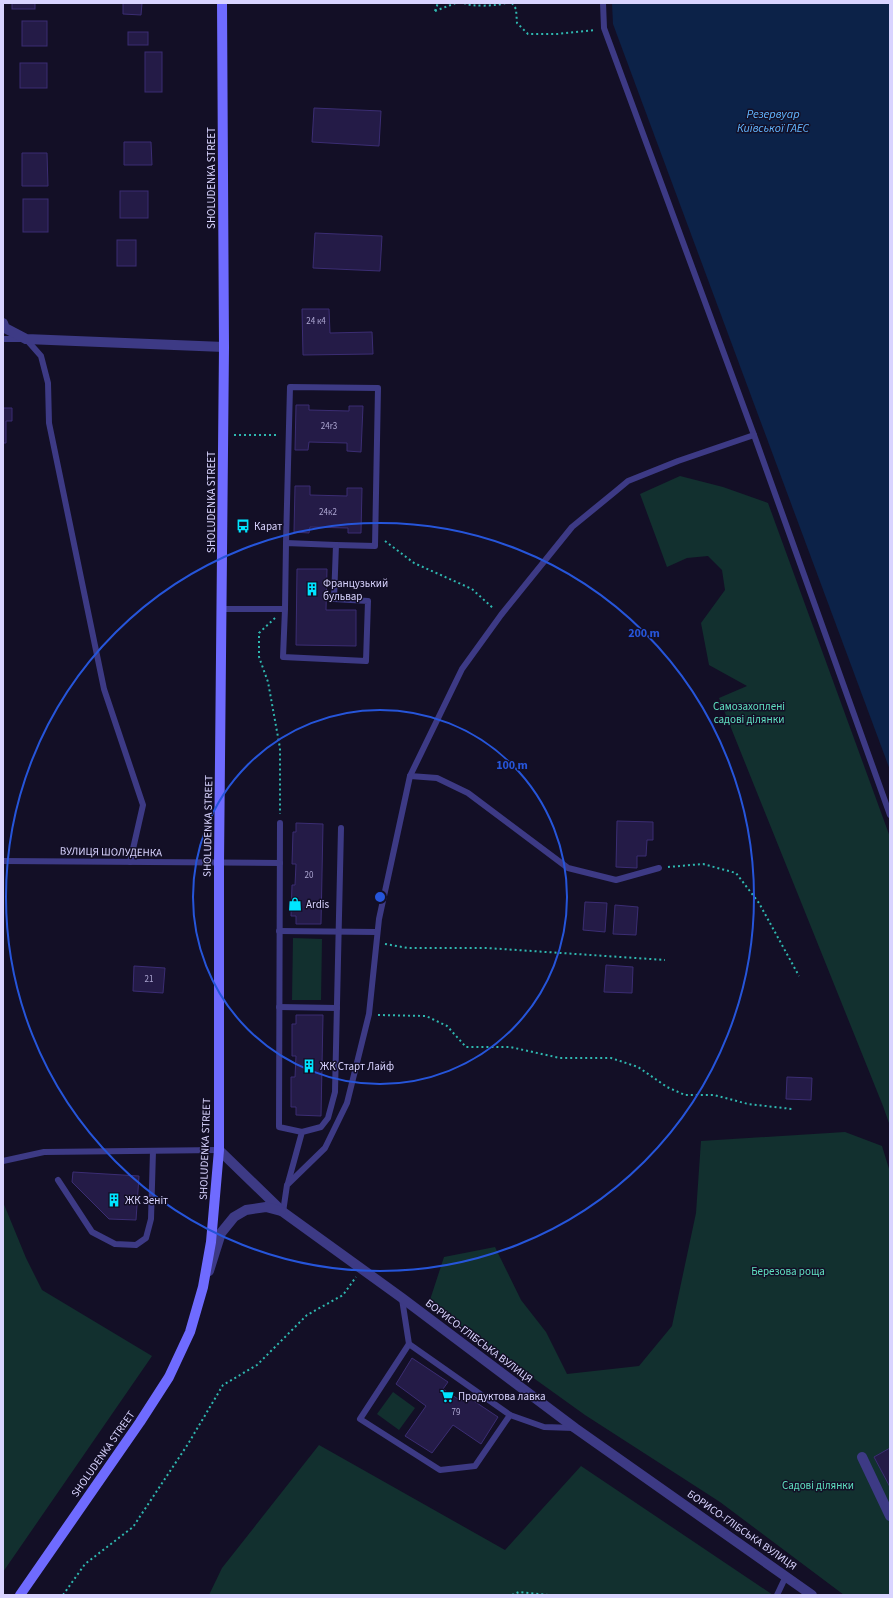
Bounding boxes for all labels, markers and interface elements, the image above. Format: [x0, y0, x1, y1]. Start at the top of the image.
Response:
water label: Резервуар Київської ГАЕС [737, 106, 809, 137]
street label: SHOLUDENKA STREET [204, 127, 219, 229]
house number: 24 к4 [306, 315, 326, 328]
house number: 24r3 [321, 420, 338, 433]
street label: SHOLUDENKA STREET [204, 451, 219, 553]
house number: 24к2 [319, 506, 337, 519]
bus stop icon: Карат [235, 518, 251, 534]
place label: Карат [254, 519, 282, 534]
place label: Французький бульвар [323, 576, 388, 604]
building icon: Французький бульвар [304, 581, 320, 597]
text: 200 m [628, 625, 660, 642]
park label: Самозахоплені садові ділянки [713, 699, 785, 727]
text: 100 m [496, 757, 528, 774]
street label: SHOLUDENKA STREET [200, 775, 216, 877]
street label: ВУЛИЦЯ ШОЛУДЕНКА [60, 844, 162, 860]
house number: 20 [305, 869, 314, 882]
centre of rings [373, 890, 387, 904]
shop icon: Ardis [287, 896, 303, 912]
place label: Ardis [306, 897, 329, 912]
house number: 21 [145, 973, 153, 986]
building icon: ЖК Старт Лайф [301, 1058, 317, 1074]
place label: ЖК Старт Лайф [320, 1059, 394, 1074]
street label: SHOLUDENKA STREET [196, 1098, 214, 1200]
building icon: ЖК Зеніт [106, 1192, 122, 1208]
place label: ЖК Зеніт [125, 1193, 168, 1208]
park label: Березова роща [751, 1264, 825, 1279]
street label: БОРИСО-ГЛІБСЬКА ВУЛИЦЯ [422, 1296, 536, 1386]
supermarket icon: Продуктова лавка [439, 1388, 455, 1404]
place label: Продуктова лавка [458, 1389, 545, 1404]
house number: 79 [452, 1406, 461, 1419]
street label: SHOLUDENKA STREET [68, 1408, 138, 1500]
park label: Садові ділянки [782, 1478, 854, 1493]
street label: БОРИСО-ГЛІБСЬКА ВУЛИЦЯ [684, 1486, 800, 1574]

